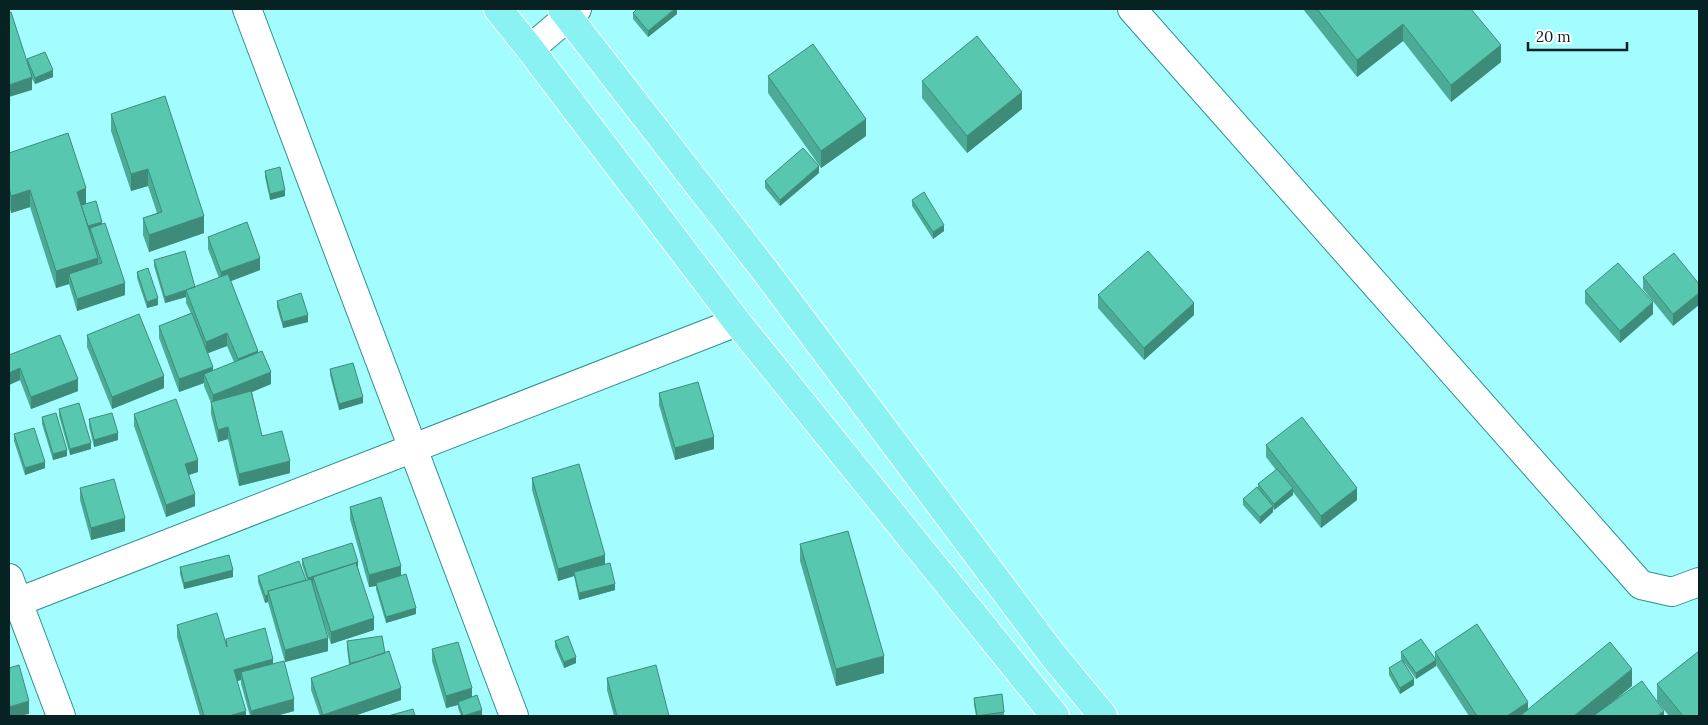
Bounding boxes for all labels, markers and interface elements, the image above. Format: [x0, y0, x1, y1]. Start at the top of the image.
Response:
scale bar [1528, 20, 1627, 52]
text: 20 m [1536, 27, 1571, 46]

